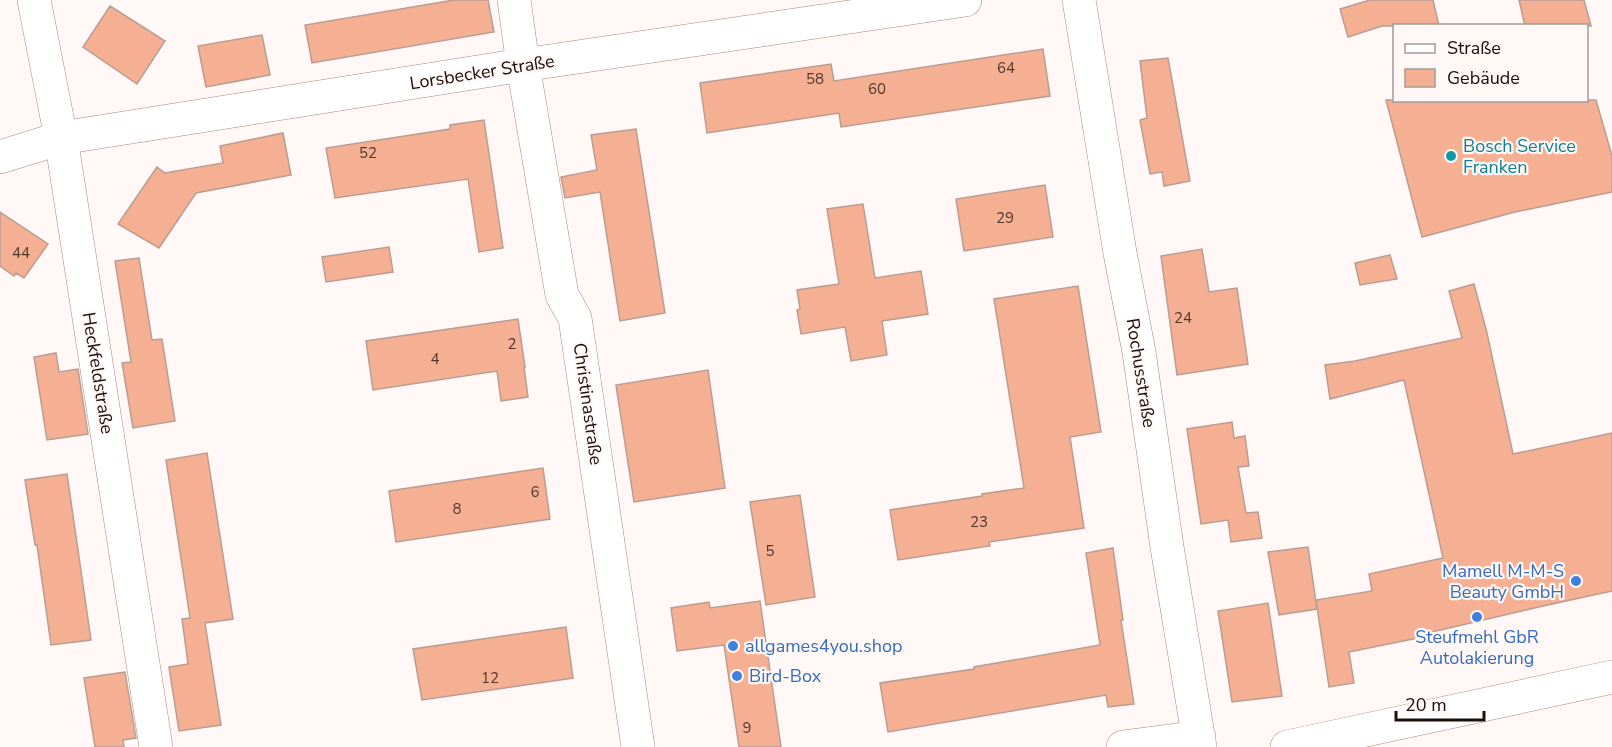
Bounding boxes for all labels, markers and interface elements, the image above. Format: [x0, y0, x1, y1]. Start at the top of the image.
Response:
legend [1393, 24, 1588, 102]
text: Straße [1447, 36, 1501, 60]
street label: Lorsbecker Straße [408, 49, 556, 95]
house number: 64 [997, 58, 1015, 78]
text: Gebäude [1447, 66, 1520, 90]
house number: 58 [806, 69, 824, 89]
house number: 60 [868, 79, 886, 99]
place label: Bosch Service Franken [1463, 134, 1576, 179]
house number: 52 [359, 143, 377, 163]
marker: Bosch Service Franken [1444, 149, 1458, 163]
house number: 29 [996, 208, 1014, 228]
house number: 44 [12, 243, 30, 263]
house number: 24 [1174, 308, 1192, 328]
street label: Heckfeldstraße [77, 310, 119, 436]
street label: Rochusstraße [1120, 317, 1162, 429]
house number: 2 [507, 334, 517, 354]
street label: Christinastraße [568, 341, 608, 467]
house number: 4 [430, 349, 440, 369]
house number: 6 [530, 482, 540, 502]
house number: 8 [452, 499, 462, 519]
house number: 23 [970, 512, 988, 532]
house number: 5 [765, 541, 775, 561]
place label: Mamell M-M-S Beauty GmbH [1442, 559, 1564, 604]
marker: Mamell M-M-S Beauty GmbH [1569, 574, 1583, 588]
marker: Steufmehl GbR Autolakierung [1470, 610, 1484, 624]
place label: Steufmehl GbR Autolakierung [1415, 625, 1539, 670]
place label: allgames4you.shop [745, 634, 902, 658]
marker: allgames4you.shop [726, 639, 740, 653]
place label: Bird-Box [749, 664, 822, 688]
house number: 12 [481, 668, 499, 688]
marker: Bird-Box [730, 669, 744, 683]
scale bar [1396, 684, 1484, 722]
text: 20 m [1405, 693, 1447, 717]
house number: 9 [742, 718, 752, 738]

